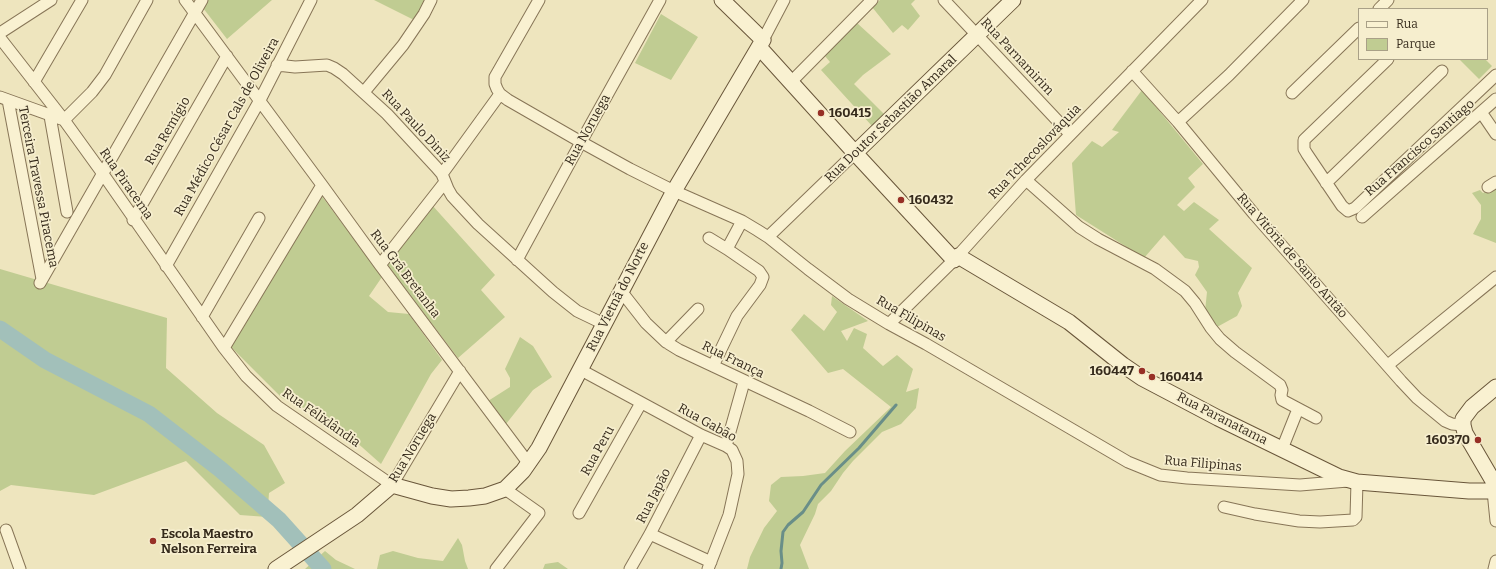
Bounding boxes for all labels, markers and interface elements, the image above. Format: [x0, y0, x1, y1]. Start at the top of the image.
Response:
legend [1358, 8, 1488, 60]
street label: Rua Parnamirim [977, 15, 1057, 99]
text: Rua [1396, 17, 1418, 31]
street label: Rua Médico César Cals de Oliveira [171, 35, 283, 219]
text: Parque [1396, 37, 1435, 51]
street label: Rua Doutor Sebastião Amaral [822, 52, 960, 186]
street label: Rua Paulo Diniz [378, 86, 454, 166]
street label: Rua Noruega [562, 92, 614, 168]
street label: Rua Remígio [142, 94, 194, 168]
street label: Rua Francisco Santiago [1362, 96, 1478, 200]
street label: Rua Tchecoslováquia [986, 101, 1084, 203]
street label: Terceira Travessa Piracema [15, 105, 61, 269]
place label: 160415 [829, 105, 871, 121]
marker: 160415 [816, 108, 826, 118]
street label: Rua Piracema [96, 145, 156, 223]
street label: Rua Vitória de Santo Antão [1233, 190, 1351, 322]
place label: 160432 [909, 192, 953, 208]
marker: 160432 [896, 195, 906, 205]
street label: Rua Grã Bretanha [367, 227, 443, 321]
street label: Rua Vietnã do Norte [584, 240, 652, 354]
street label: Rua Filipinas [873, 293, 949, 345]
street label: Rua França [699, 338, 767, 382]
place label: 160447 [1090, 363, 1134, 379]
marker: 160447 [1137, 366, 1147, 376]
place label: 160414 [1160, 369, 1203, 385]
marker: 160414 [1147, 372, 1157, 382]
street label: Rua Félixlândia [279, 385, 363, 451]
street label: Rua Paranatama [1174, 389, 1270, 449]
street label: Rua Gabão [675, 400, 739, 446]
street label: Rua Noruega [386, 410, 440, 486]
street label: Rua Peru [578, 423, 618, 479]
place label: 160370 [1426, 432, 1470, 448]
marker: 160370 [1473, 435, 1483, 445]
street label: Rua Filipinas [1164, 453, 1242, 475]
street label: Rua Japão [634, 466, 674, 526]
place label: Escola Maestro Nelson Ferreira [161, 526, 257, 557]
marker: Escola Maestro Nelson Ferreira [148, 536, 158, 546]

